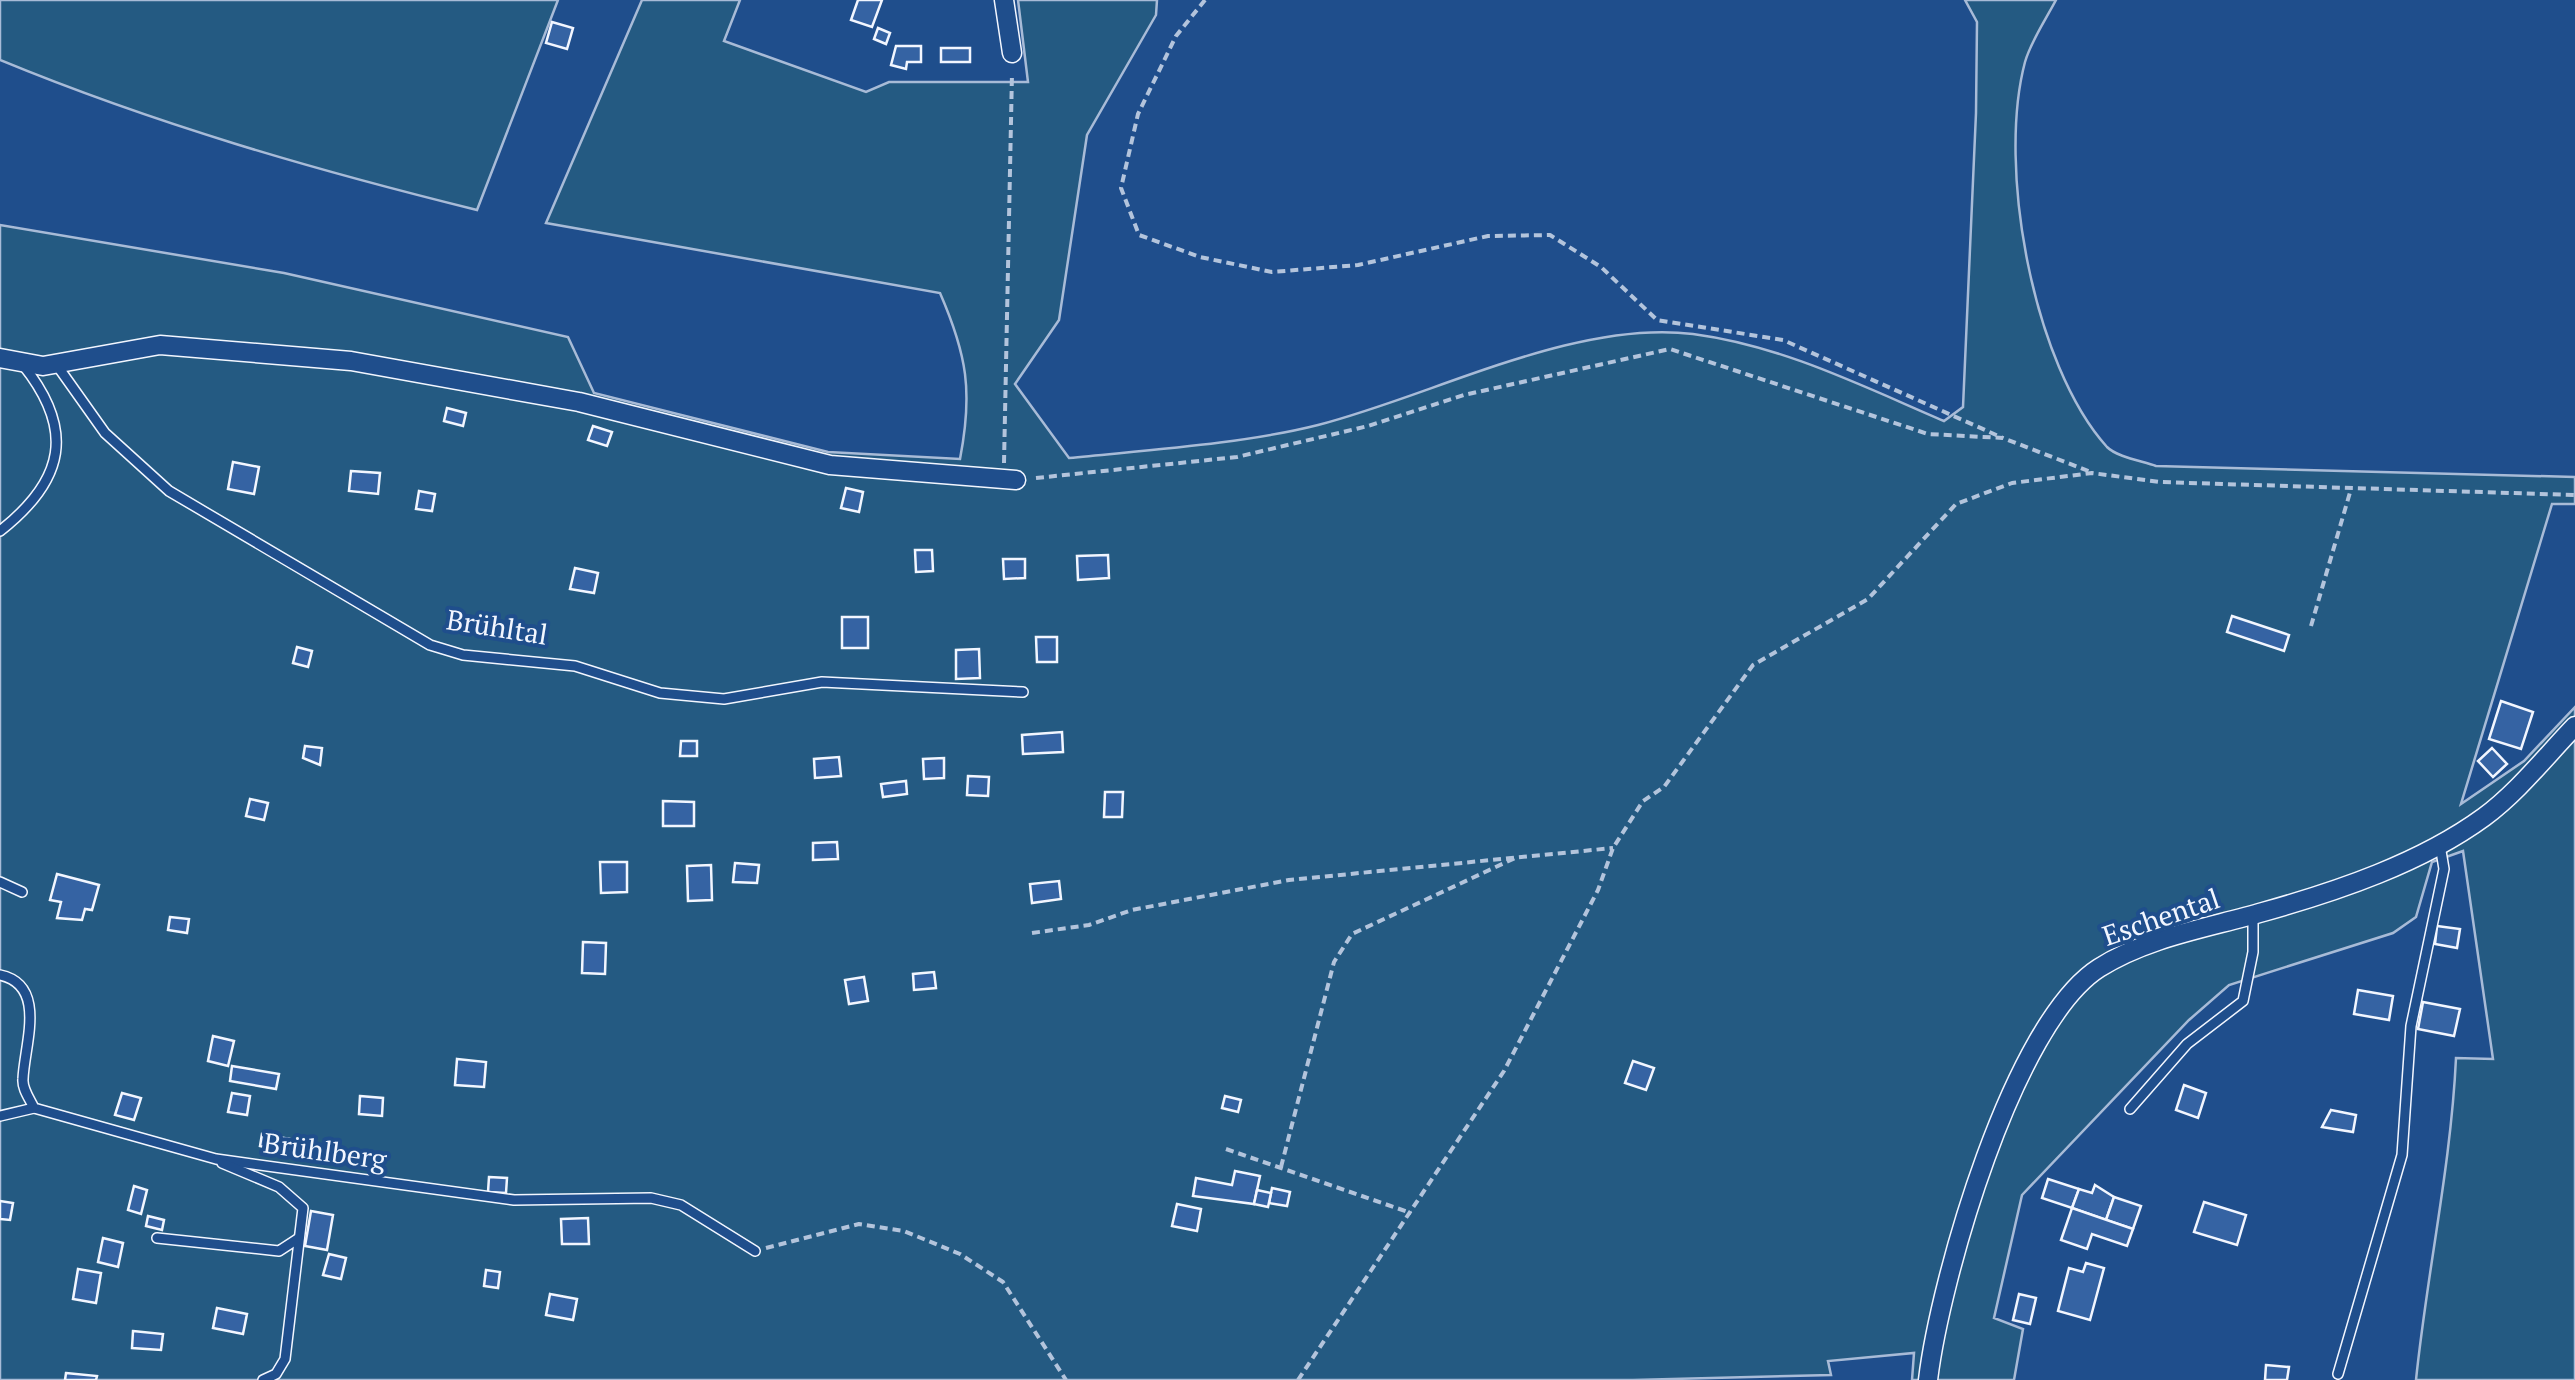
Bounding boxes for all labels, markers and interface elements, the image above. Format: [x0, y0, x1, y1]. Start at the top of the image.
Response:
street label: Brühltal [444, 600, 550, 653]
street label: Eschental [2097, 879, 2224, 954]
street label: Brühlberg [261, 1124, 390, 1178]

